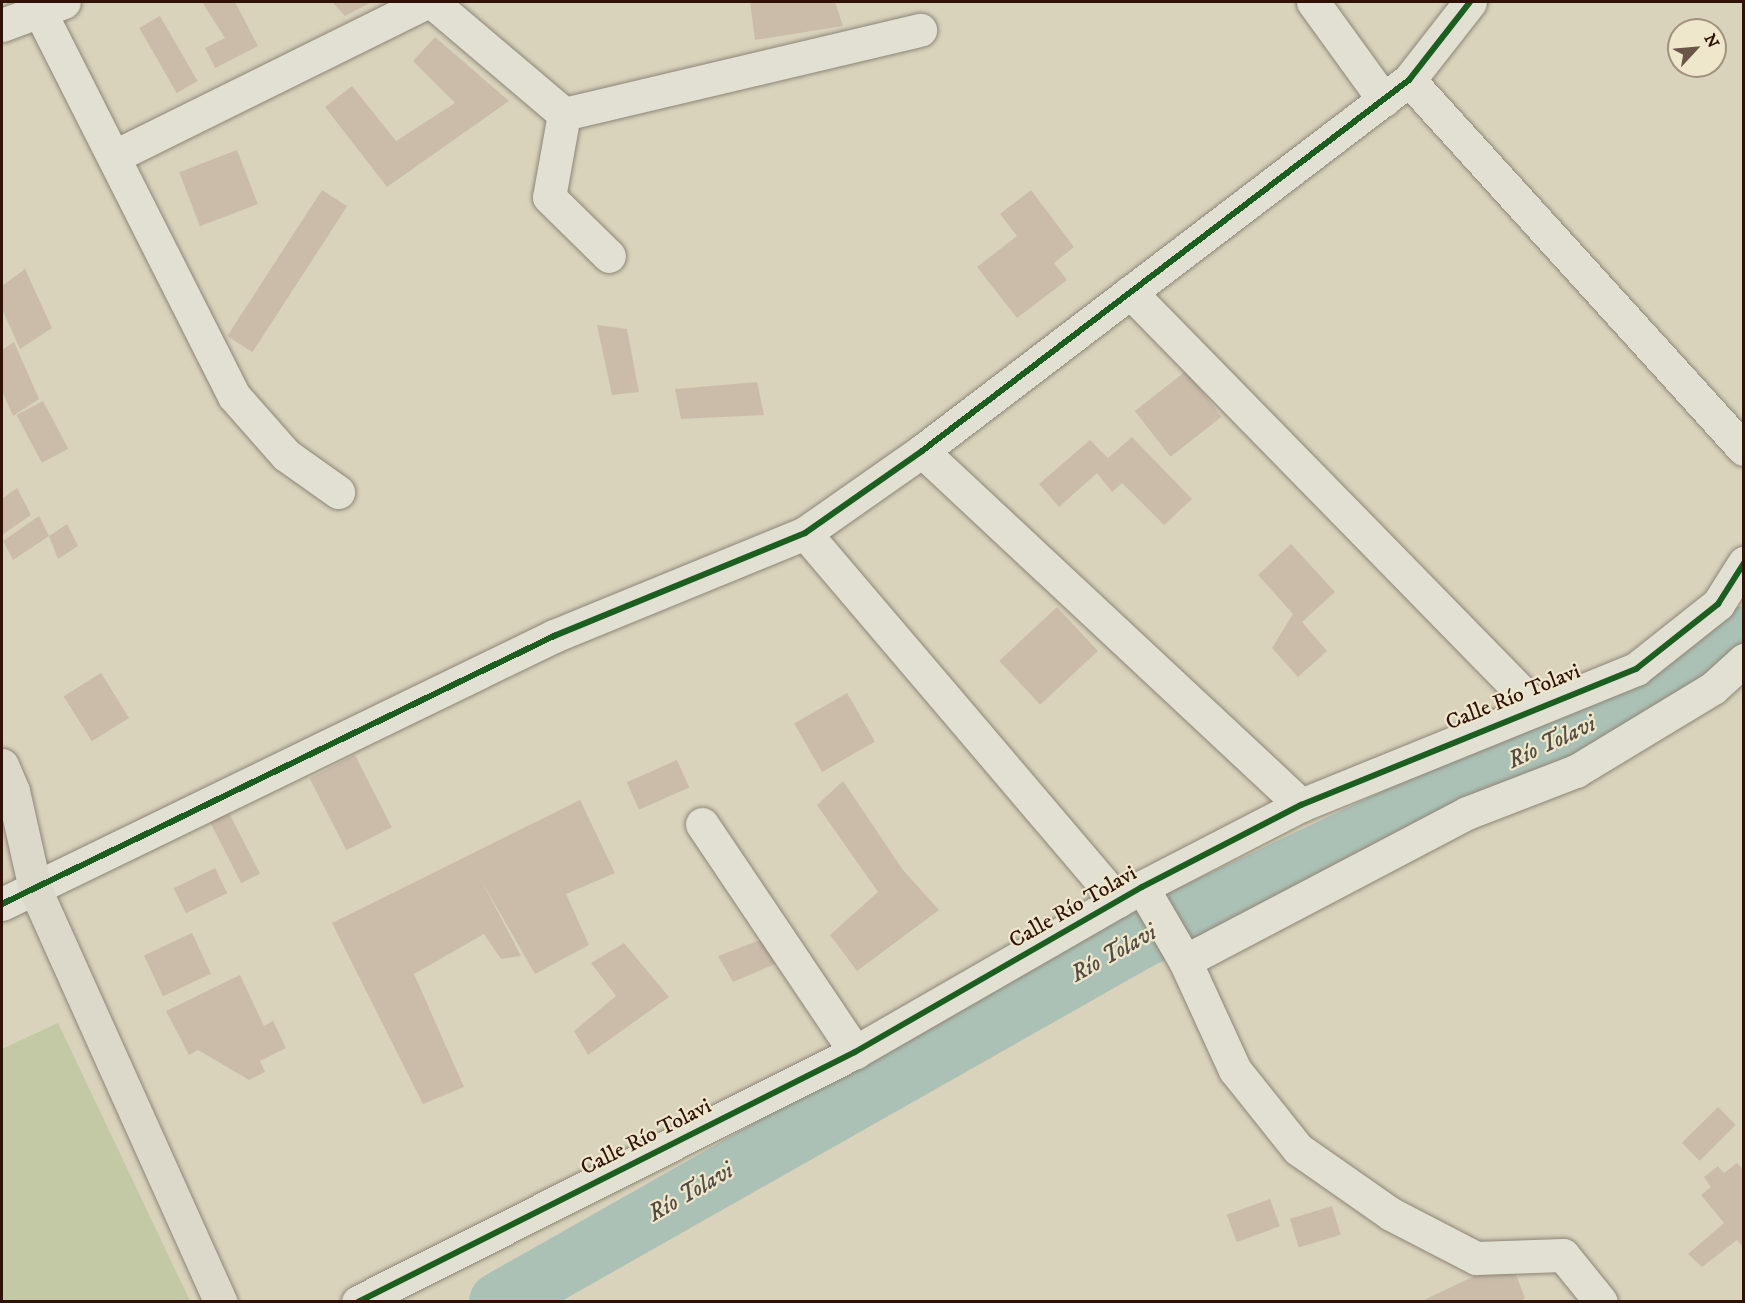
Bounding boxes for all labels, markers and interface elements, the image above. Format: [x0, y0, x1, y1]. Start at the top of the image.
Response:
north arrow [1667, 18, 1727, 78]
text: N [1700, 31, 1723, 51]
street label: Calle Río Tolavi [1442, 658, 1584, 736]
water label: Río Tolavi [1503, 710, 1601, 776]
street label: Calle Río Tolavi [1005, 860, 1141, 954]
water label: Río Tolavi [1066, 919, 1162, 989]
street label: Calle Río Tolavi [576, 1093, 716, 1181]
water label: Río Tolavi [643, 1157, 739, 1229]

